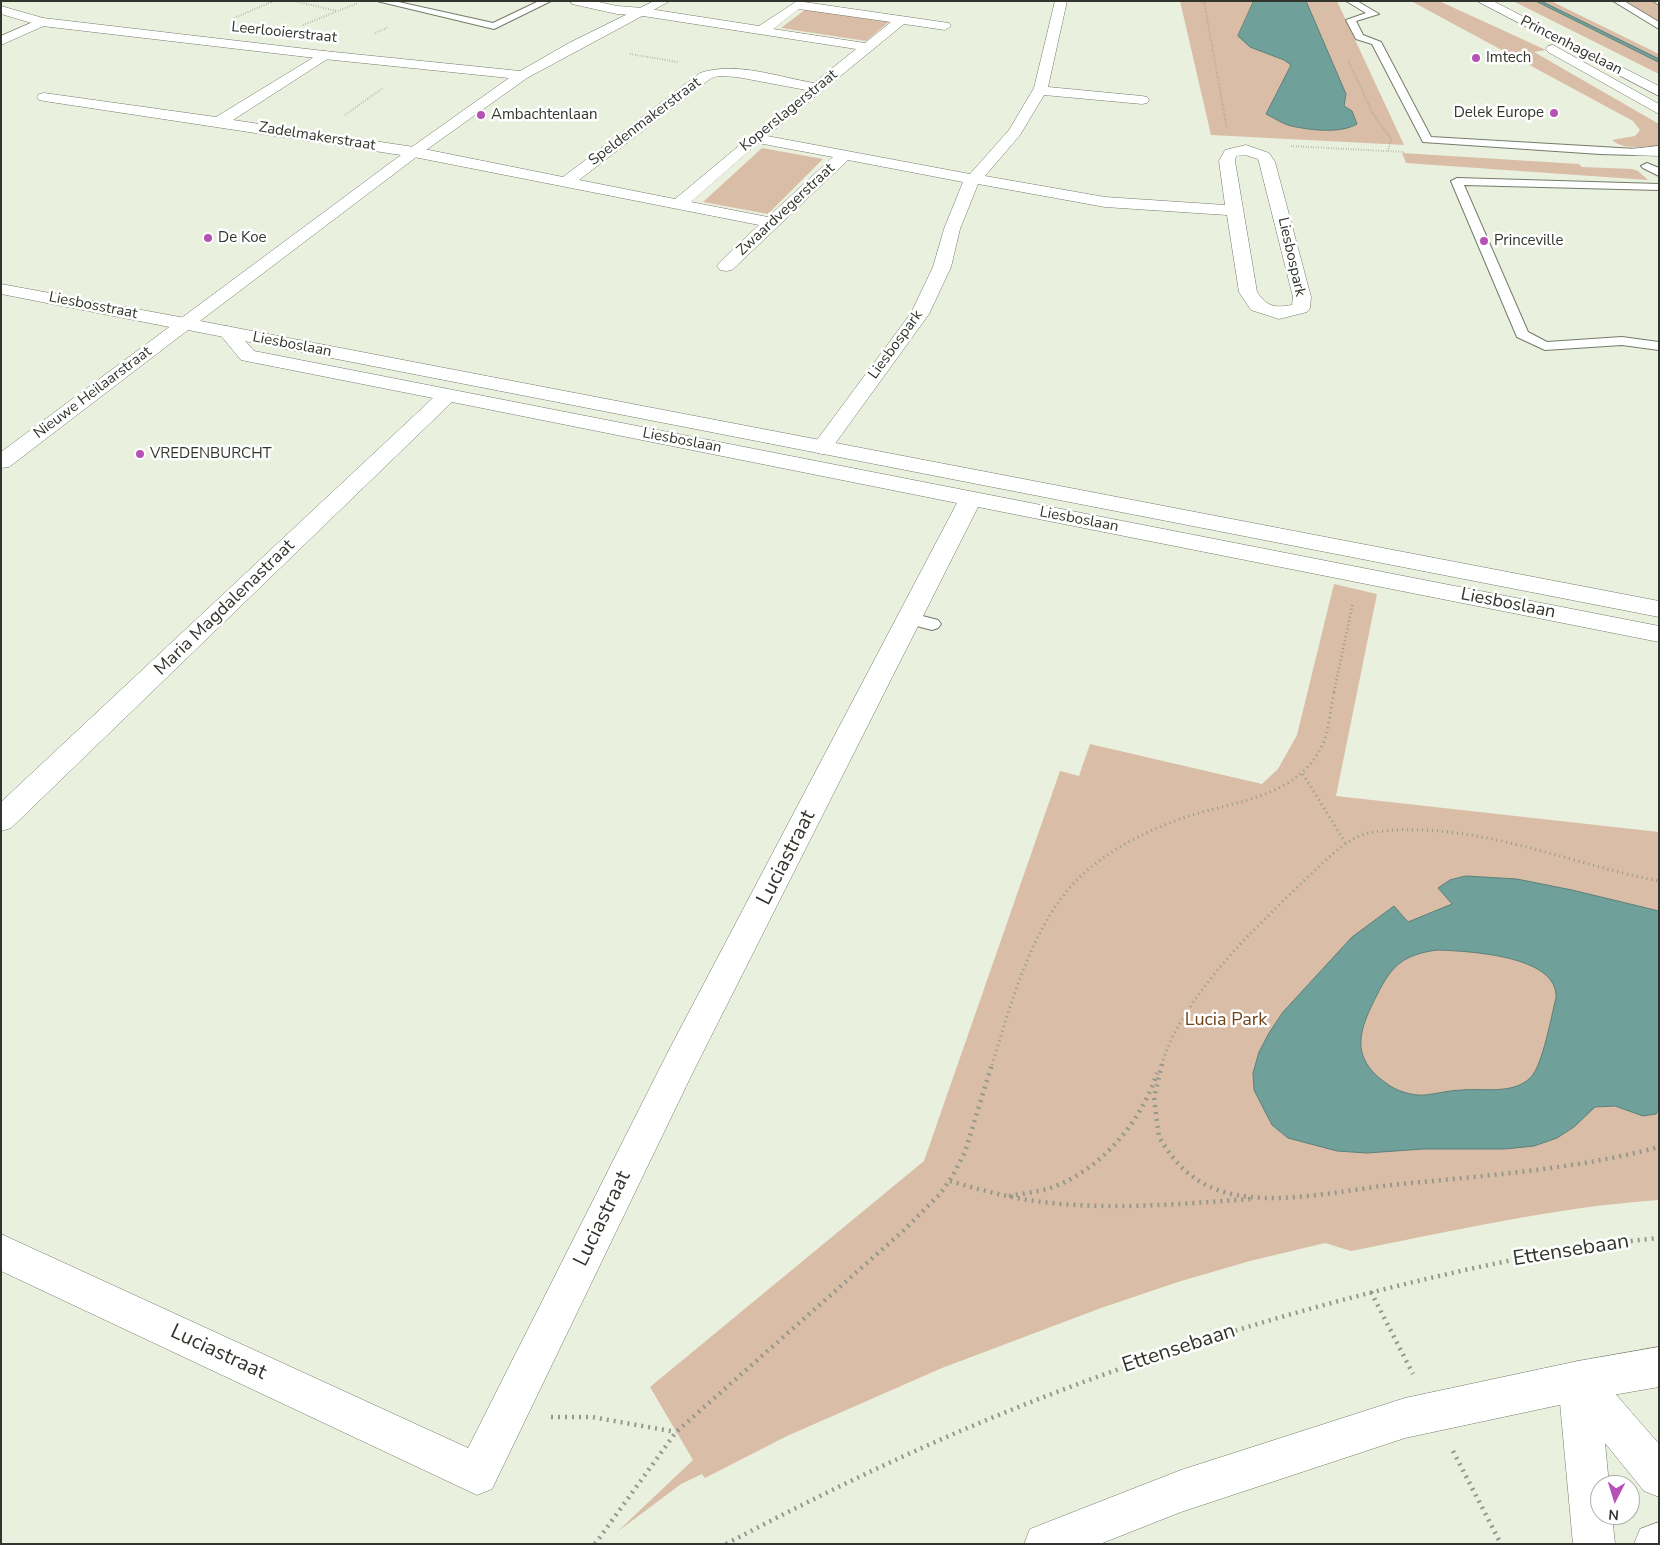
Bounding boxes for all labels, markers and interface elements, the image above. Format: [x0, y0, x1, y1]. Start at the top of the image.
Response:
street label: Princenhagelaan [1517, 13, 1625, 79]
street label: Leerlooierstraat [230, 19, 338, 47]
place label: Imtech [1486, 49, 1531, 67]
marker: Imtech [1470, 52, 1482, 64]
street label: Koperslagerstraat [737, 66, 841, 156]
street label: Speldenmakerstraat [585, 74, 705, 170]
place label: Delek Europe [1454, 104, 1544, 122]
place label: Ambachtenlaan [491, 106, 597, 124]
marker: Delek Europe [1548, 107, 1560, 119]
marker: Ambachtenlaan [475, 109, 487, 121]
street label: Zadelmakerstraat [257, 119, 377, 155]
street label: Zwaardvegerstraat [733, 160, 839, 260]
street label: Liesbospark [1273, 216, 1309, 298]
place label: De Koe [218, 229, 266, 247]
marker: De Koe [202, 232, 214, 244]
place label: Princeville [1494, 232, 1563, 250]
marker: Princeville [1478, 235, 1490, 247]
street label: Liesbosstraat [47, 289, 139, 323]
street label: Liesbospark [865, 307, 927, 383]
street label: Liesboslaan [251, 329, 333, 361]
street label: Nieuwe Heilaarstraat [31, 343, 155, 443]
street label: Liesboslaan [641, 425, 723, 457]
place label: VREDENBURCHT [150, 445, 272, 463]
marker: VREDENBURCHT [134, 448, 146, 460]
street label: Liesboslaan [1038, 504, 1120, 536]
street label: Maria Magdalenastraat [150, 535, 300, 681]
street label: Liesboslaan [1459, 584, 1557, 624]
street label: Luciastraat [752, 806, 822, 910]
park label: Lucia Park [1185, 1010, 1267, 1032]
street label: Luciastraat [569, 1167, 637, 1271]
street label: Ettensebaan [1511, 1229, 1631, 1273]
street label: Ettensebaan [1119, 1319, 1239, 1379]
street label: Luciastraat [166, 1320, 270, 1386]
north arrow [1590, 1475, 1640, 1525]
text: N [1608, 1505, 1620, 1524]

